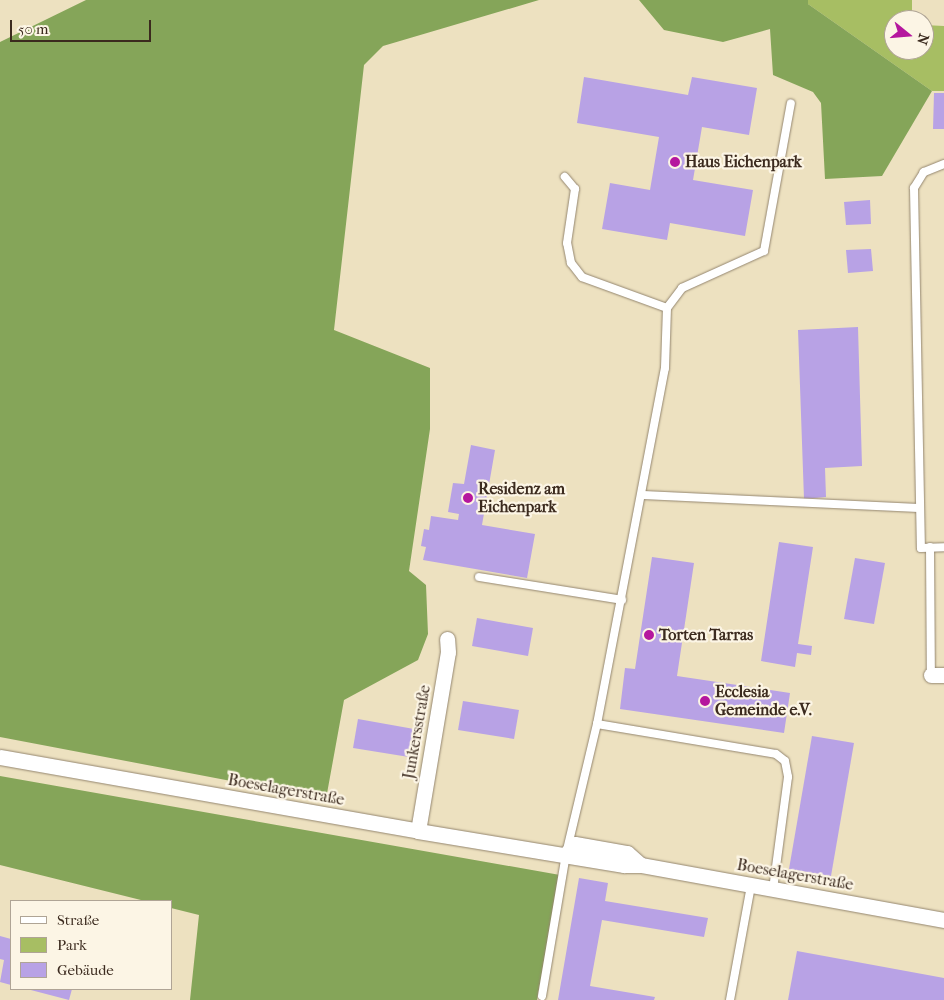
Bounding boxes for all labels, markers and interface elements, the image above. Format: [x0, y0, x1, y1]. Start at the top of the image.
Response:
scale bar [12, 10, 154, 42]
north arrow [884, 10, 934, 60]
text: 50 m [18, 20, 48, 38]
text: N [913, 32, 933, 47]
place label: Haus Eichenpark [685, 152, 802, 172]
marker: Haus Eichenpark [669, 156, 681, 168]
place label: Residenz am Eichenpark [478, 479, 565, 517]
marker: Residenz am Eichenpark [462, 492, 474, 504]
place label: Torten Tarras [659, 625, 753, 645]
marker: Torten Tarras [643, 629, 655, 641]
place label: Ecclesia Gemeinde e.V. [715, 682, 812, 720]
street label: Junkersstraße [399, 683, 435, 781]
marker: Ecclesia Gemeinde e.V. [699, 695, 711, 707]
street label: Boeselagerstraße [226, 770, 346, 810]
street label: Boeselagerstraße [735, 855, 855, 895]
legend [10, 900, 172, 990]
text: Straße [57, 911, 99, 929]
text: Park [57, 936, 87, 954]
text: Gebäude [57, 961, 114, 979]

